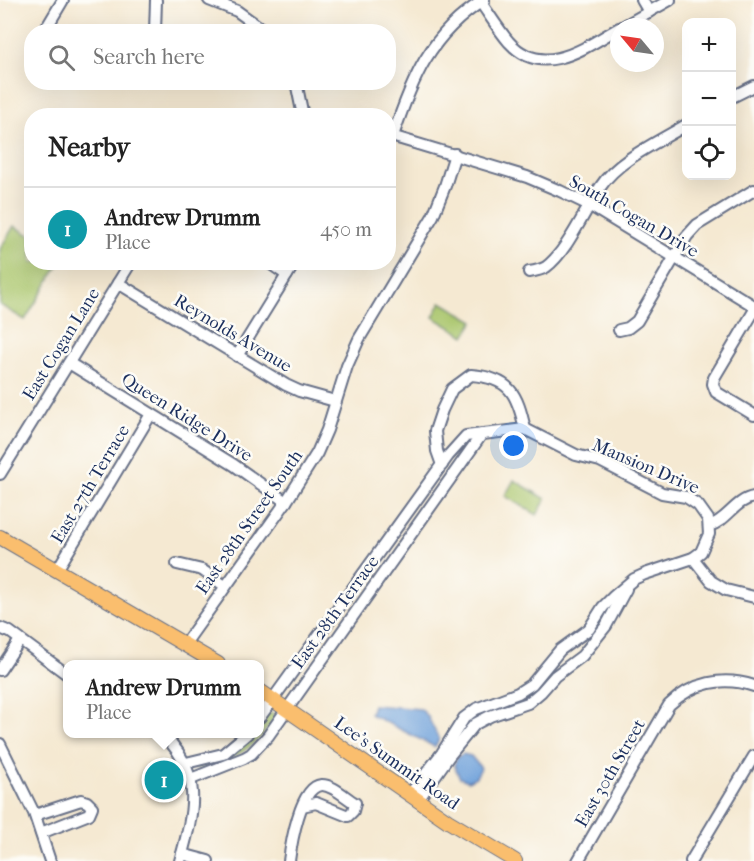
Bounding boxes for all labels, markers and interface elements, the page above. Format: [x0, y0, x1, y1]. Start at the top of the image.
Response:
north arrow [610, 18, 664, 72]
map controls [682, 18, 736, 180]
button: + [682, 18, 736, 72]
search box [24, 24, 396, 90]
icon: search [45, 41, 78, 74]
text: Search here [93, 44, 205, 70]
button: − [682, 72, 736, 126]
button: locate [682, 126, 736, 180]
text: Nearby [48, 132, 130, 163]
street label: South Cogan Drive [565, 171, 702, 262]
text: Andrew Drumm [105, 205, 260, 231]
text: 1 [64, 218, 71, 241]
text: 450 m [320, 218, 372, 241]
text: Place [105, 231, 151, 254]
street label: East Cogan Lane [19, 284, 104, 404]
street label: Reynolds Avenue [170, 290, 295, 377]
street label: Queen Ridge Drive [117, 369, 256, 466]
street label: East 27th Terrace [47, 421, 134, 547]
your location [499, 431, 528, 460]
street label: Mansion Drive [589, 434, 703, 499]
street label: East 28th Street South [192, 446, 307, 598]
street label: East 28th Terrace [287, 551, 384, 673]
popup [63, 660, 264, 738]
text: Andrew Drumm [86, 675, 241, 701]
text: Place [86, 701, 131, 724]
street label: Lee's Summit Road [330, 712, 463, 815]
street label: East 30th Street [571, 715, 650, 831]
pin: 1 [144, 758, 184, 802]

